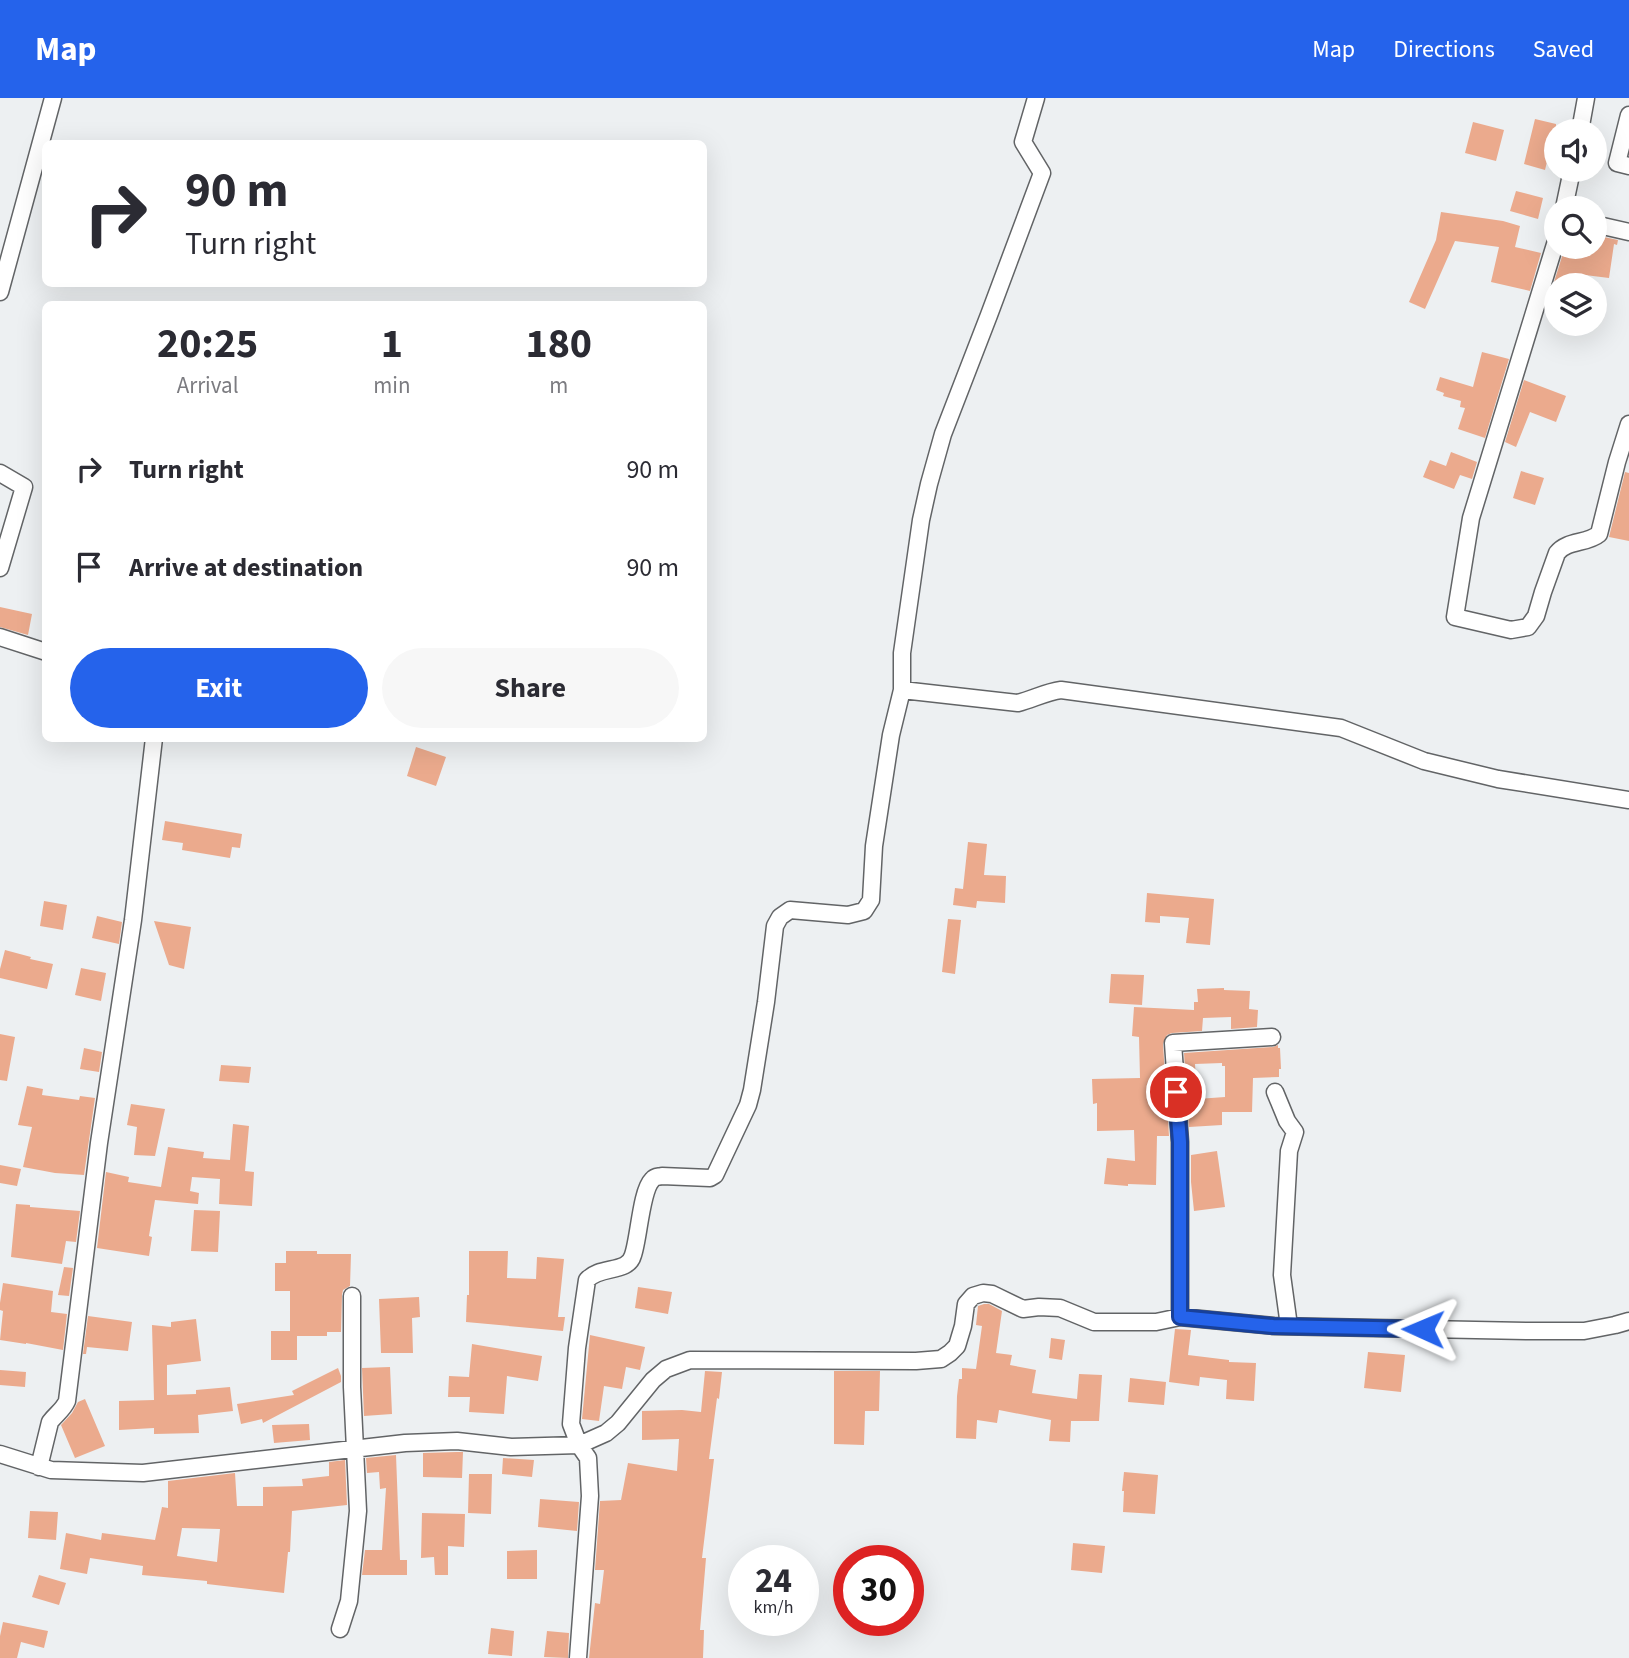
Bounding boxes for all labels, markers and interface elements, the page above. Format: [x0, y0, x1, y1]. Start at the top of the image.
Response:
text: Map [35, 26, 96, 73]
text: Map [1312, 32, 1355, 67]
text: Directions [1393, 32, 1495, 67]
text: Saved [1533, 32, 1594, 67]
map controls [1544, 119, 1607, 336]
button: sound [1544, 119, 1607, 182]
text: 90 m [185, 156, 289, 226]
icon: right [70, 168, 161, 259]
button: search [1544, 196, 1607, 259]
text: Turn right [185, 221, 316, 267]
button: layers [1544, 273, 1607, 336]
text: 20:25 [157, 314, 258, 374]
text: 1 [381, 314, 403, 374]
text: 180 [525, 314, 592, 374]
text: Arrival [177, 369, 239, 402]
text: min [373, 369, 411, 402]
text: m [549, 369, 568, 402]
icon: right [70, 450, 108, 488]
text: Turn right [129, 451, 244, 488]
text: 90 m [626, 451, 679, 488]
icon: arrive [70, 548, 108, 586]
text: Arrive at destination [129, 549, 363, 586]
text: 90 m [626, 549, 679, 586]
button: Exit [70, 648, 368, 728]
button: Share [382, 648, 679, 728]
pin [1146, 1062, 1206, 1122]
icon: arrive [1157, 1073, 1195, 1111]
position arrow [1386, 1292, 1460, 1366]
speed limit sign: 30 [833, 1545, 924, 1636]
text: 24 [755, 1556, 792, 1606]
text: km/h [754, 1595, 793, 1620]

